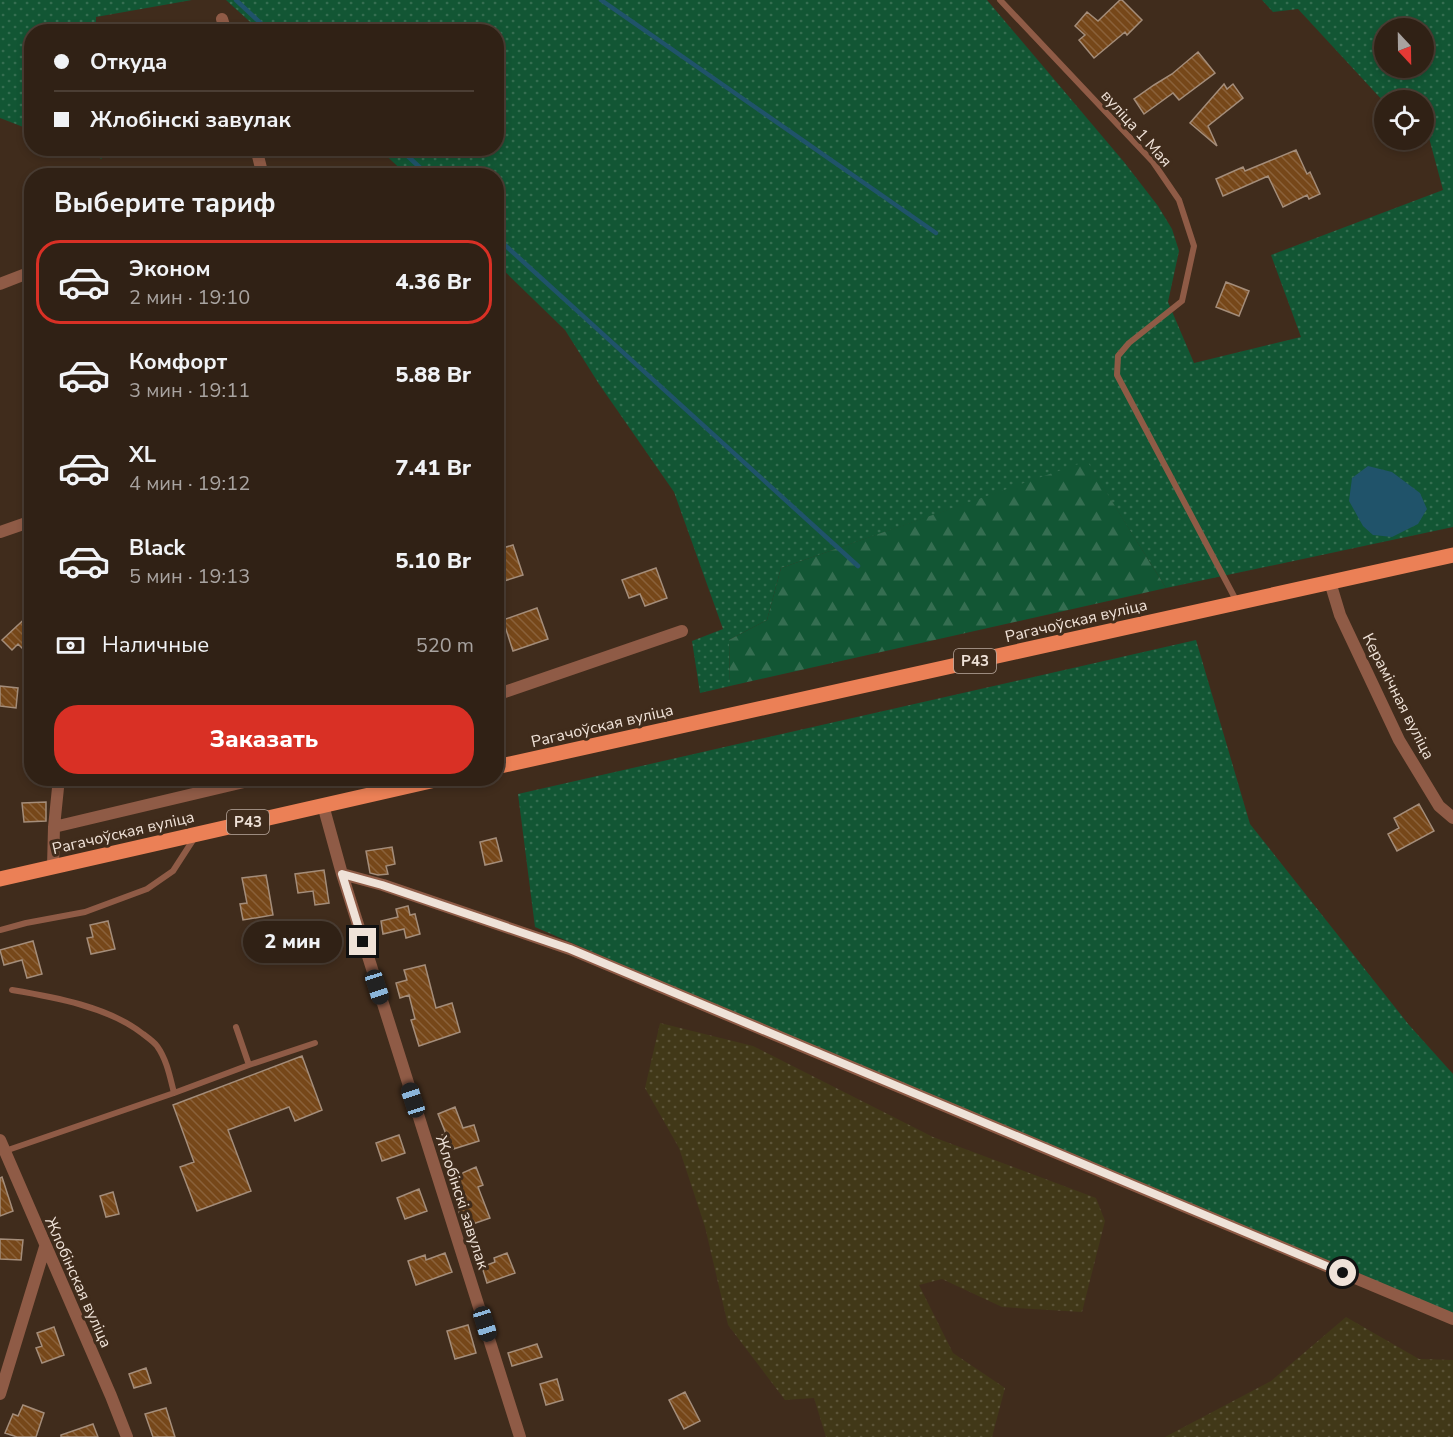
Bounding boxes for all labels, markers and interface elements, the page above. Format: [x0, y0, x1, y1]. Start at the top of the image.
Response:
north arrow [1374, 18, 1434, 78]
map controls [1374, 18, 1434, 150]
text: Откуда [90, 47, 167, 77]
street label: вуліца 1 Мая [1096, 85, 1177, 172]
button: locate [1374, 90, 1434, 150]
text: Жлобінскі завулак [90, 105, 291, 135]
text: Выберите тариф [54, 185, 276, 222]
text: Эконом [129, 254, 211, 284]
icon: car [57, 255, 111, 309]
text: 4.36 Br [395, 267, 471, 297]
text: 2 мин · 19:10 [129, 284, 250, 311]
text: Комфорт [129, 347, 227, 377]
icon: car [57, 348, 111, 402]
text: 5.88 Br [395, 360, 471, 390]
text: 3 мин · 19:11 [129, 377, 250, 404]
text: XL [129, 440, 156, 470]
icon: car [57, 441, 111, 495]
text: 7.41 Br [395, 453, 471, 483]
text: 4 мин · 19:12 [129, 470, 250, 497]
text: Black [129, 533, 185, 563]
icon: car [57, 534, 111, 588]
text: 5.10 Br [395, 546, 471, 576]
text: 5 мин · 19:13 [129, 563, 250, 590]
street label: Рагачоўская вуліца [1003, 594, 1150, 648]
icon: cash [54, 629, 87, 662]
text: Наличные [102, 630, 209, 660]
street label: Керамічная вуліца [1357, 630, 1439, 763]
text: 520 m [416, 632, 474, 659]
road number: Р43 [954, 649, 996, 673]
street label: Рагачоўская вуліца [529, 699, 676, 753]
button: Заказать [54, 705, 474, 774]
street label: Рагачоўская вуліца [50, 806, 197, 860]
road number: Р43 [227, 810, 269, 834]
callout: 2 мин [243, 921, 342, 963]
text: 2 мин [264, 928, 321, 955]
route end [349, 928, 376, 955]
car [363, 967, 391, 1007]
car [399, 1080, 427, 1120]
street label: Жлобінскі завулак [430, 1133, 494, 1273]
street label: Жлобінская вуліца [39, 1213, 117, 1351]
route start [1329, 1259, 1356, 1286]
car [471, 1304, 499, 1344]

